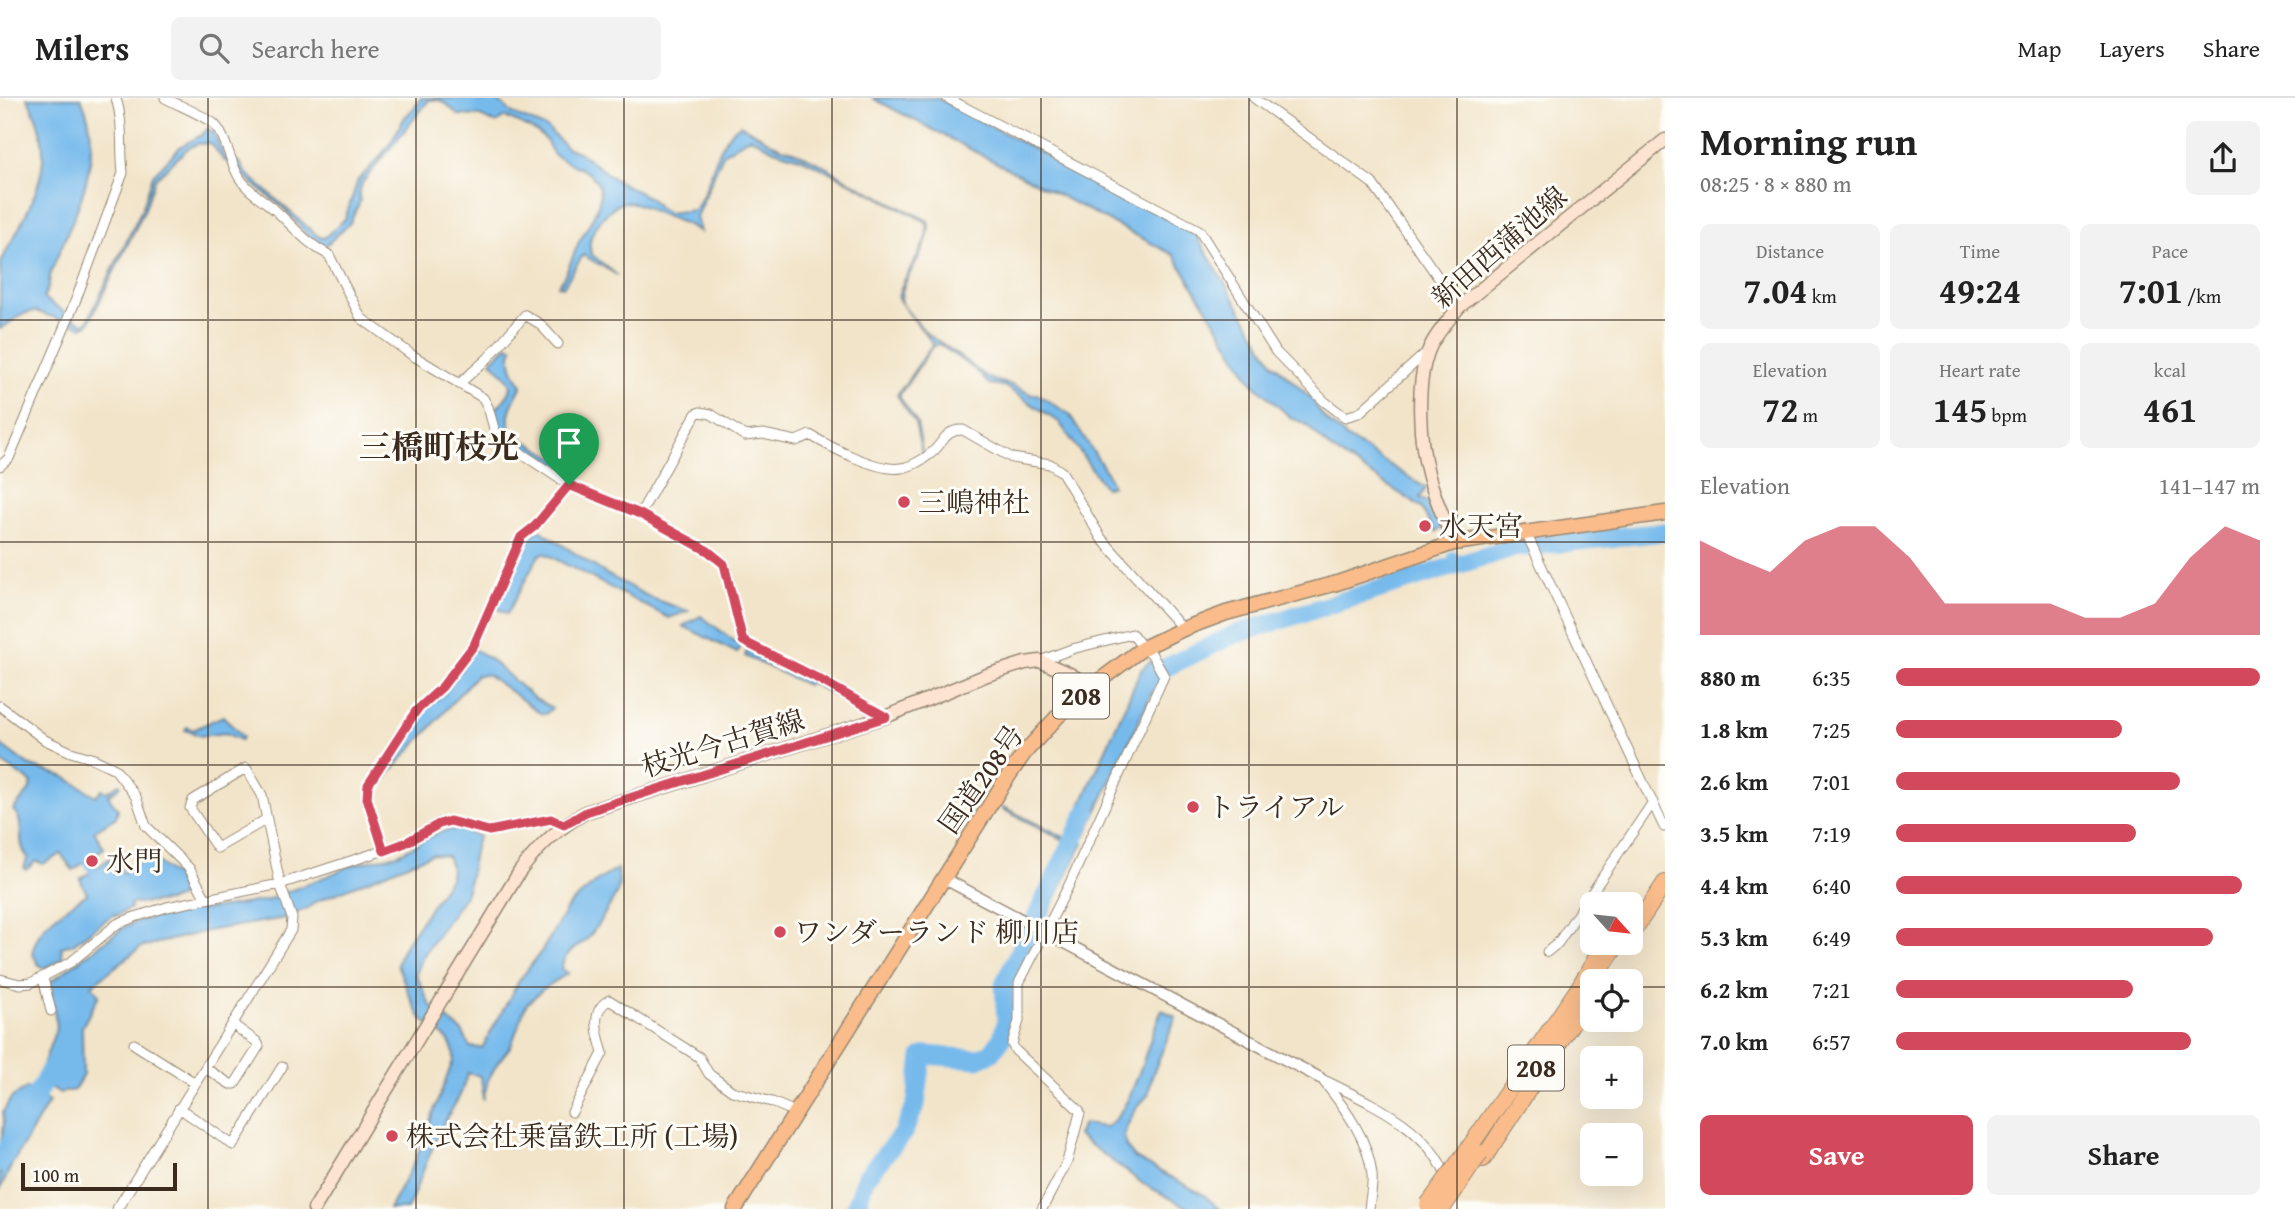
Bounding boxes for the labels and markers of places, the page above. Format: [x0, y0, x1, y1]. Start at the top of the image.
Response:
pin [539, 413, 599, 485]
place label: 三嶋神社 [918, 481, 1030, 522]
marker: 三嶋神社 [896, 494, 912, 510]
place label: 水天宮 [1439, 505, 1523, 546]
marker: 水天宮 [1417, 518, 1433, 534]
place label: トライアル [1207, 786, 1344, 827]
marker: トライアル [1185, 799, 1201, 815]
place label: 水門 [106, 840, 162, 881]
marker: 水門 [84, 853, 100, 869]
place label: ワンダーランド 柳川店 [794, 911, 1079, 952]
marker: ワンダーランド 柳川店 [772, 924, 788, 940]
place label: 株式会社乗富鉄工所 (工場) [406, 1115, 738, 1156]
marker: 株式会社乗富鉄工所 (工場) [384, 1128, 400, 1144]

